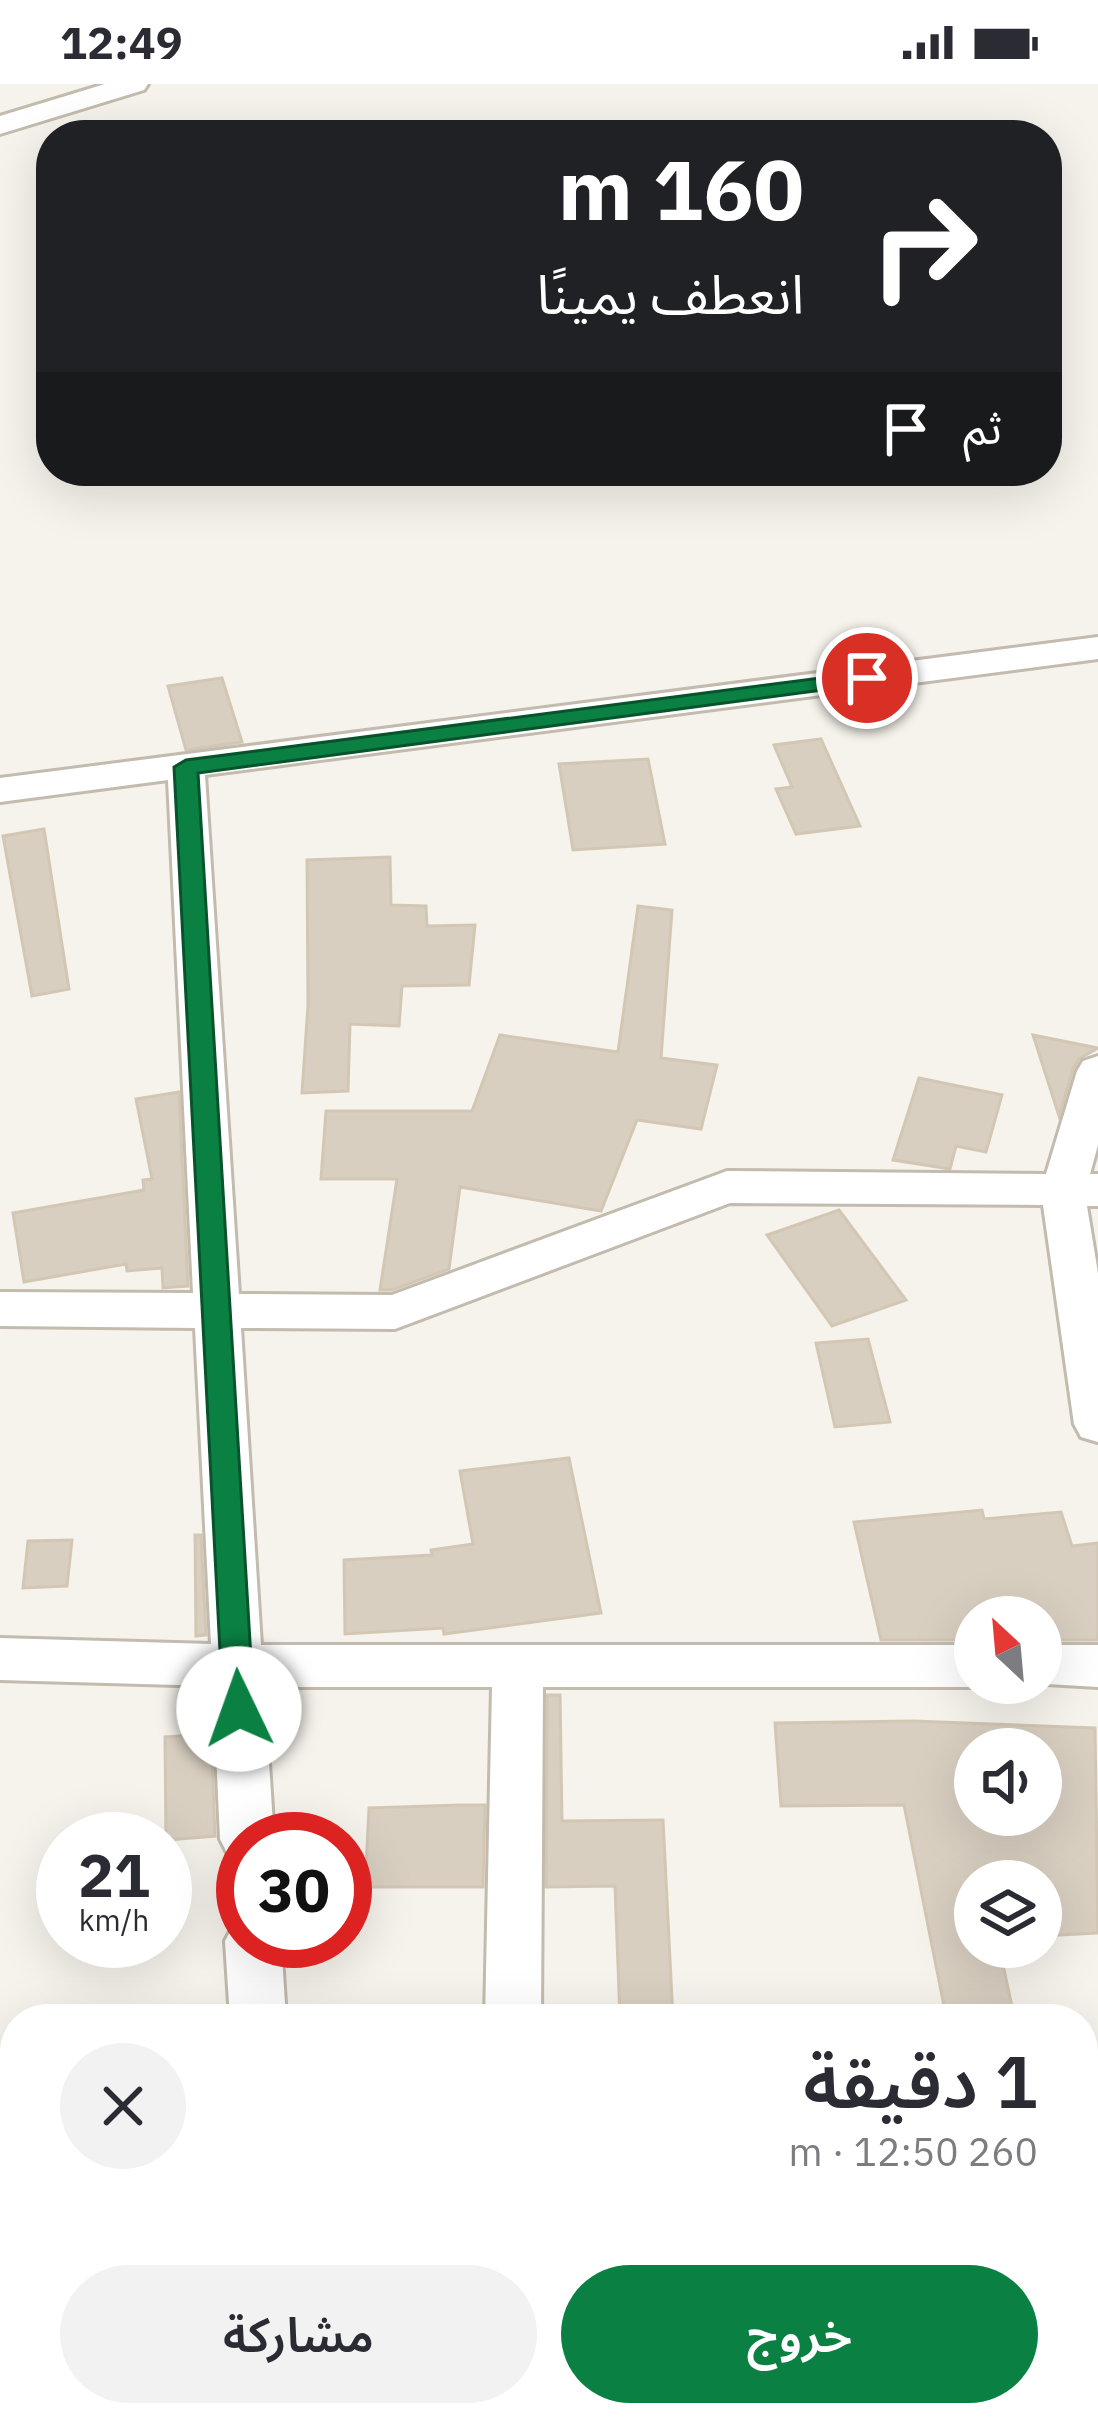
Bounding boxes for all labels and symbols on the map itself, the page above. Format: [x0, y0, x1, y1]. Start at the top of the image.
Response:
pin [816, 627, 918, 729]
north arrow [954, 1596, 1062, 1704]
position arrow [176, 1646, 302, 1772]
speed limit sign: 30 [216, 1812, 372, 1968]

